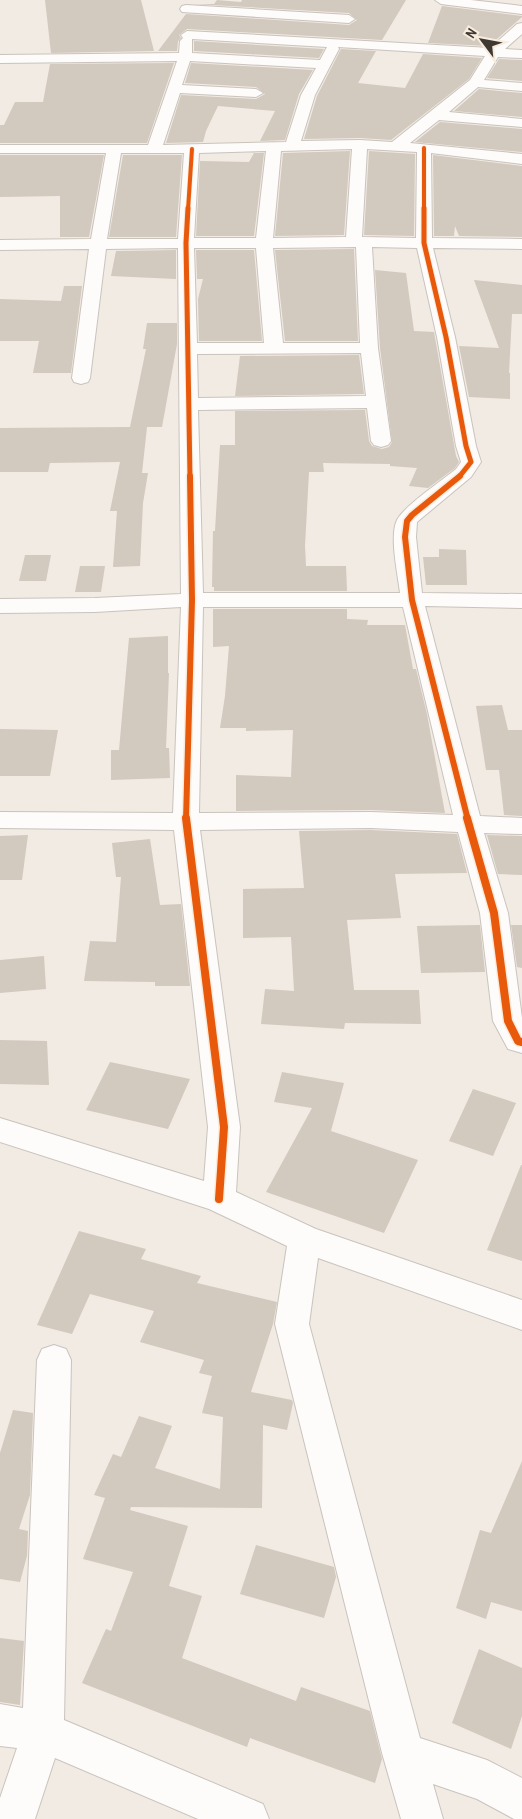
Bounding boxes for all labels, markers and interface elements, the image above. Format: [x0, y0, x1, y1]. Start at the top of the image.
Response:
north arrow [457, 15, 507, 65]
text: N [461, 25, 481, 41]

